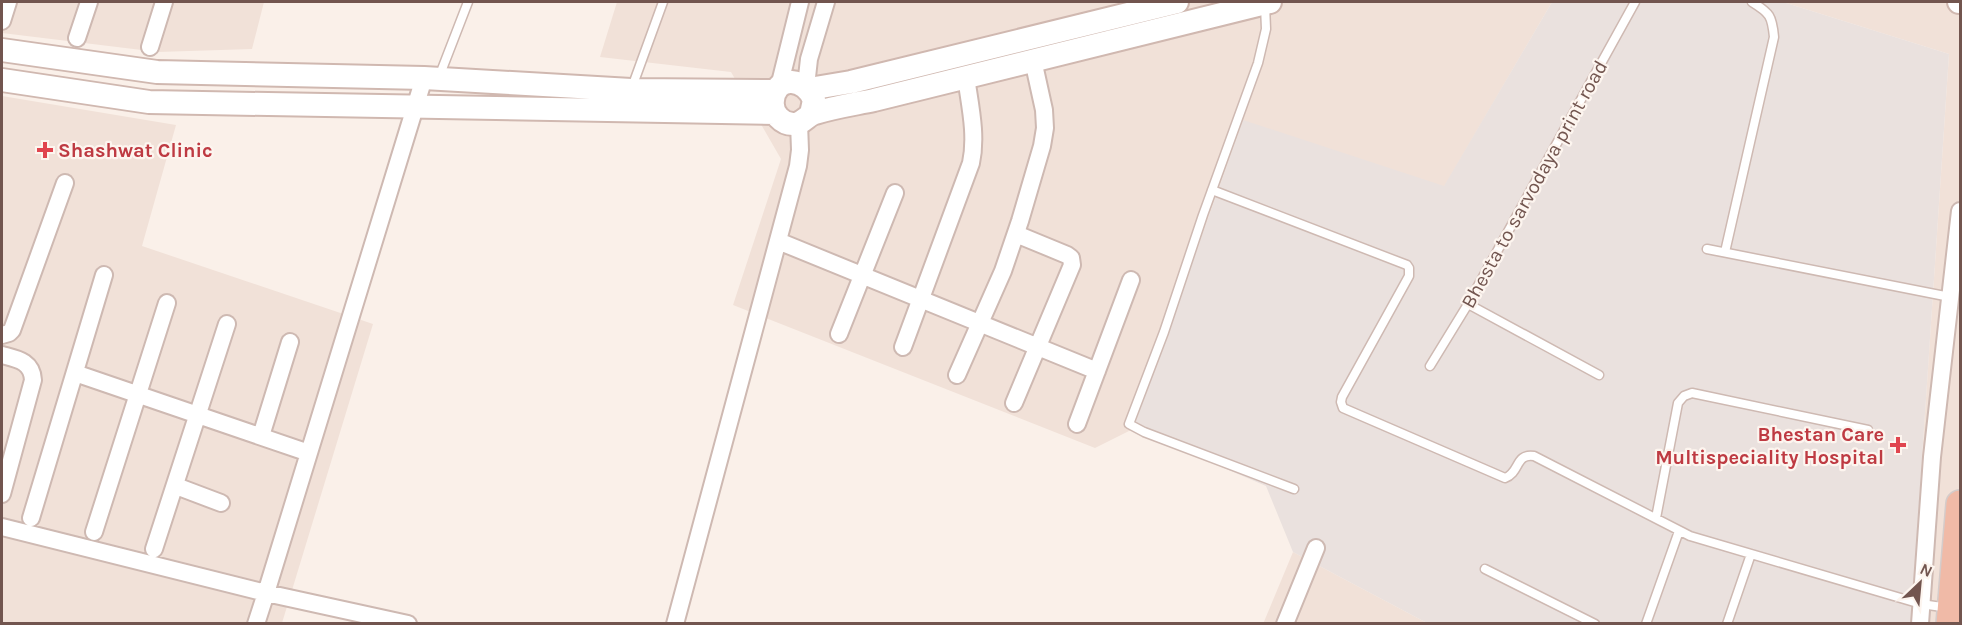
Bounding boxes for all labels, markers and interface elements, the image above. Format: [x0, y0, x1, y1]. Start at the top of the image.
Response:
street label: Bhesta to sarvodaya print road [1457, 56, 1612, 312]
place label: Shashwat Clinic [58, 139, 213, 162]
marker: Shashwat Clinic [36, 141, 54, 159]
place label: Bhestan Care Multispeciality Hospital [1655, 423, 1884, 469]
marker: Bhestan Care Multispeciality Hospital [1889, 436, 1907, 454]
north arrow [1890, 553, 1950, 613]
text: N [1917, 559, 1936, 581]

